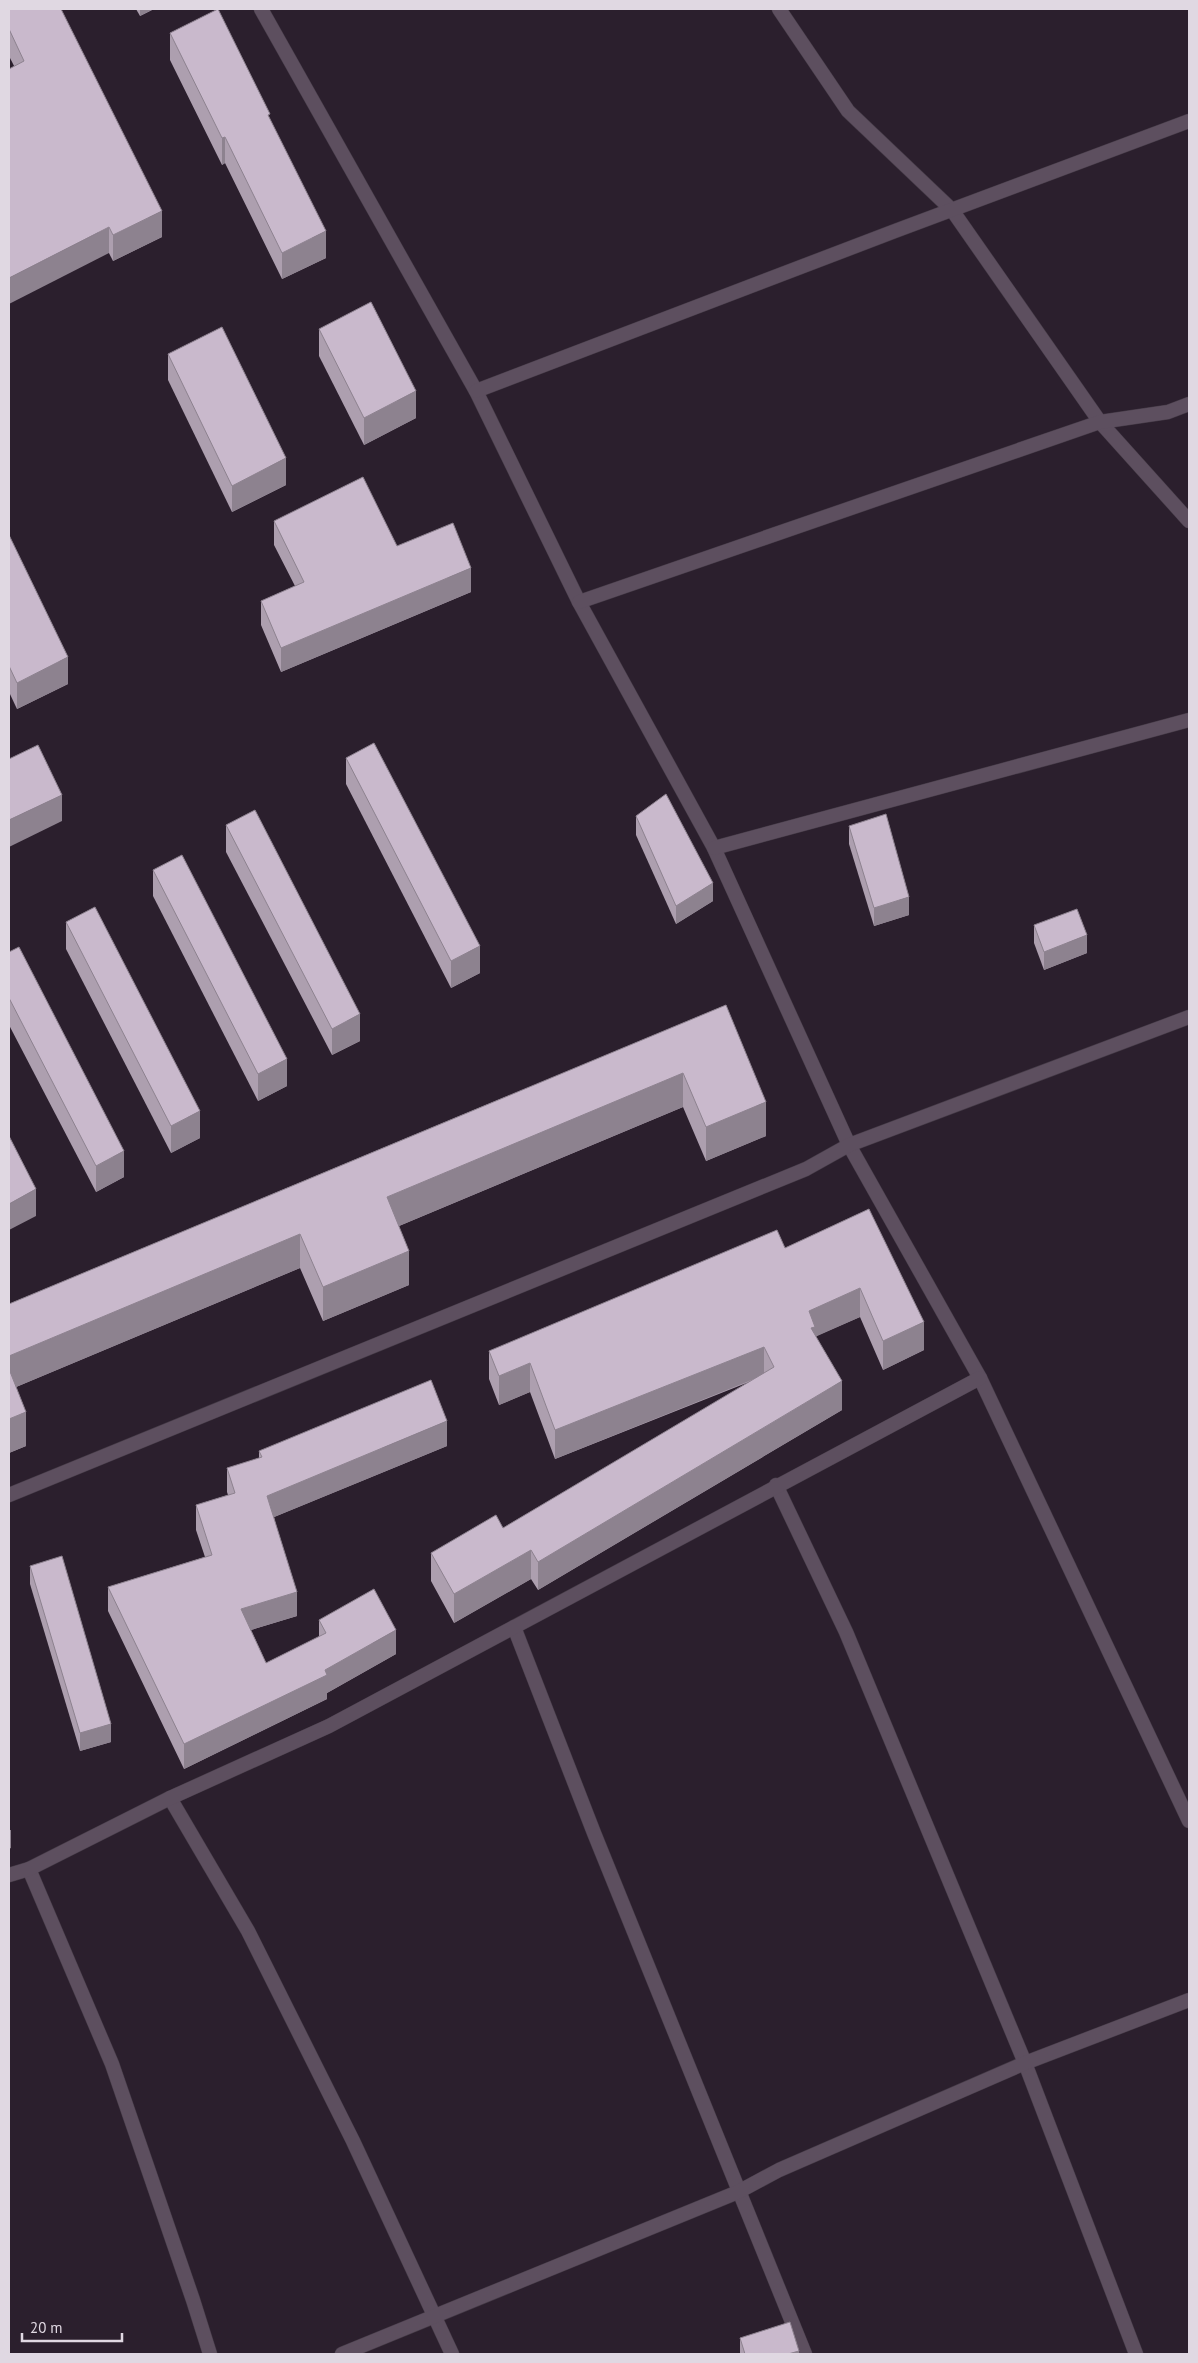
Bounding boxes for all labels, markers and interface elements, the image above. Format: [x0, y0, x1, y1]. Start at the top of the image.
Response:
scale bar [22, 2310, 122, 2342]
text: 20 m [30, 2318, 63, 2337]

